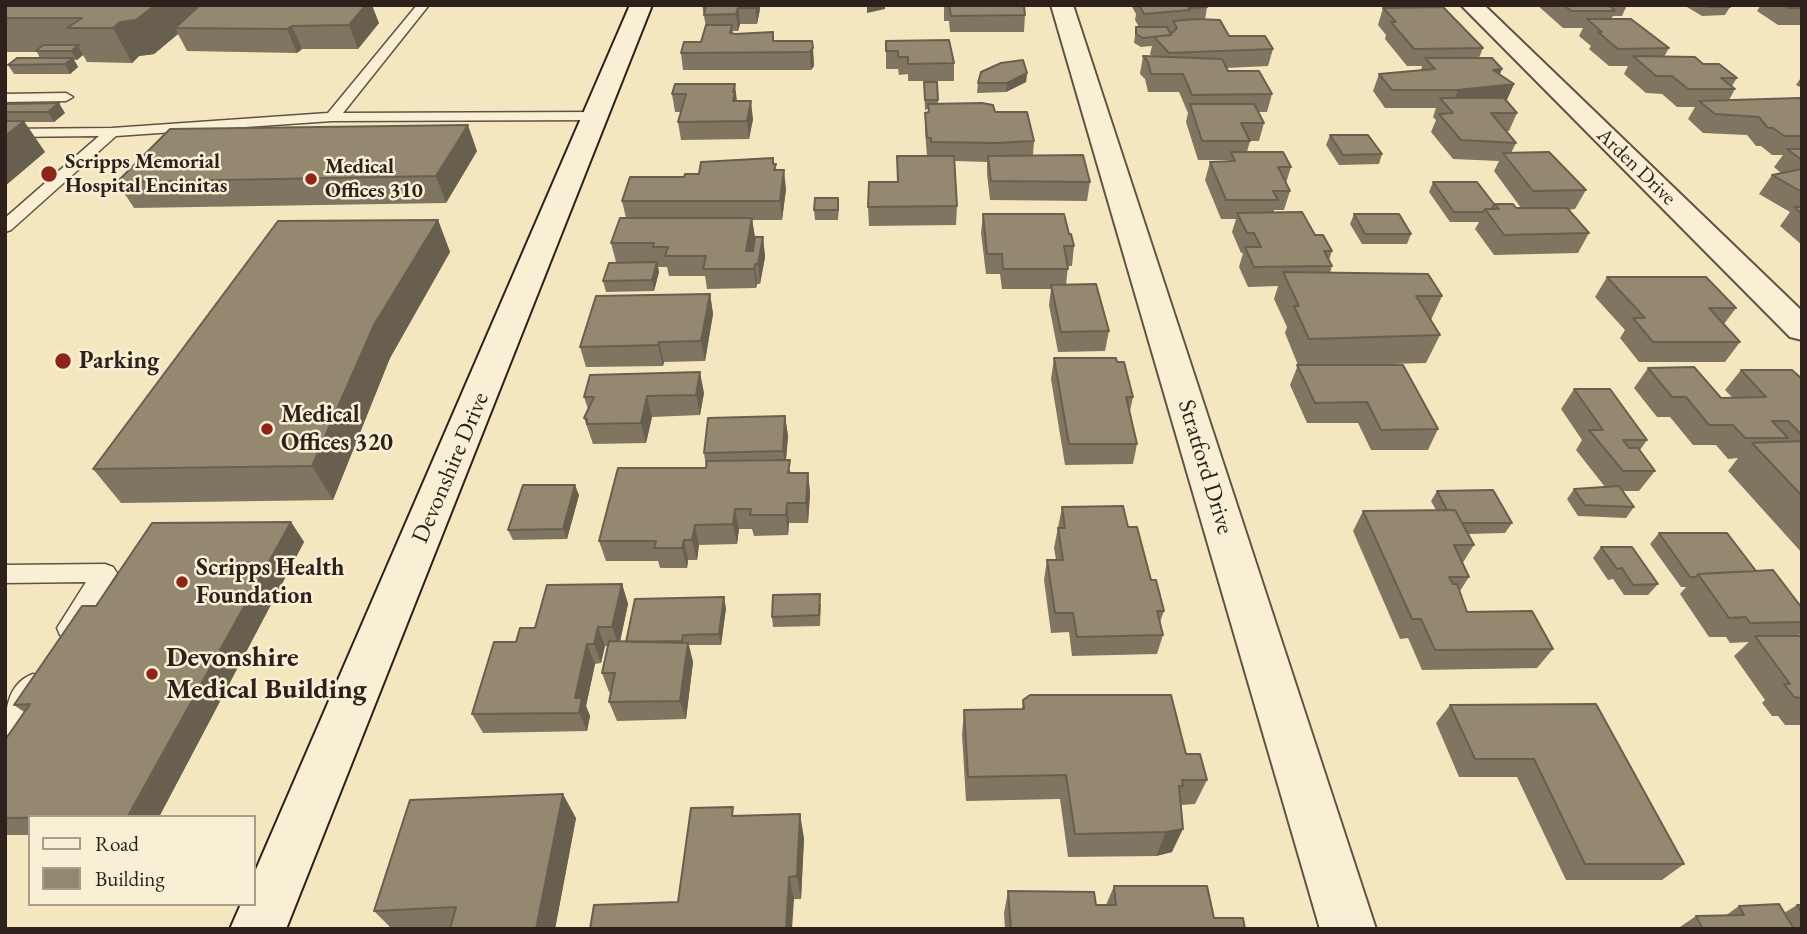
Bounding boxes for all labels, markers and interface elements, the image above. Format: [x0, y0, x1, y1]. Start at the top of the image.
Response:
street label: Arden Drive [1591, 123, 1681, 211]
place label: Scripps Memorial Hospital Encinitas [65, 149, 227, 199]
place label: Medical Offices 310 [325, 154, 423, 204]
marker: Scripps Memorial Hospital Encinitas [39, 164, 59, 184]
marker: Medical Offices 310 [303, 171, 319, 187]
place label: Parking [79, 347, 159, 375]
marker: Parking [53, 351, 73, 371]
street label: Devonshire Drive [406, 388, 496, 548]
street label: Stratford Drive [1171, 396, 1239, 538]
place label: Medical Offices 320 [281, 401, 393, 457]
marker: Medical Offices 320 [259, 421, 275, 437]
place label: Scripps Health Foundation [196, 554, 344, 610]
marker: Scripps Health Foundation [174, 574, 190, 590]
place label: Devonshire Medical Building [166, 641, 367, 707]
marker: Devonshire Medical Building [144, 666, 160, 682]
legend [28, 815, 256, 906]
text: Road [95, 830, 139, 857]
text: Building [95, 865, 165, 892]

